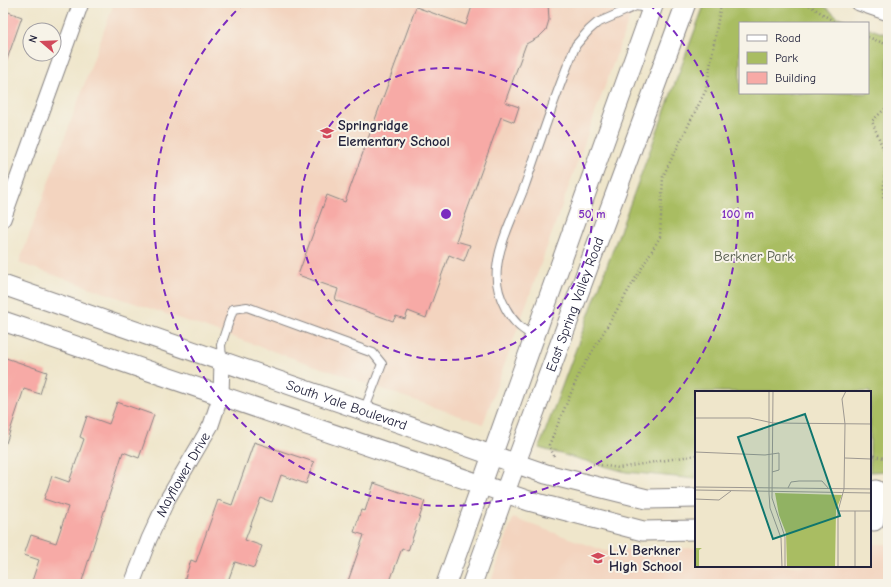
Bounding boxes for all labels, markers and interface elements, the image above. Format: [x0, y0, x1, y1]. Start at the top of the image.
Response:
north arrow [22, 22, 62, 62]
legend [739, 22, 869, 94]
text: Road [775, 31, 801, 45]
text: N [26, 33, 40, 44]
text: Park [775, 51, 798, 65]
text: Building [775, 71, 816, 85]
place label: Springridge Elementary School [338, 117, 450, 150]
school or university icon: Springridge Elementary School [319, 125, 335, 141]
centre of rings [439, 207, 453, 221]
text: 50 m [578, 207, 606, 221]
text: 100 m [722, 207, 754, 221]
street label: East Spring Valley Road [542, 235, 608, 374]
park label: Berkner Park [714, 248, 794, 265]
street label: South Yale Boulevard [284, 376, 409, 434]
inset map [695, 391, 871, 567]
street label: Mayflower Drive [152, 429, 214, 520]
place label: L.V. Berkner High School [609, 542, 682, 575]
school or university icon: L.V. Berkner High School [590, 550, 606, 566]

